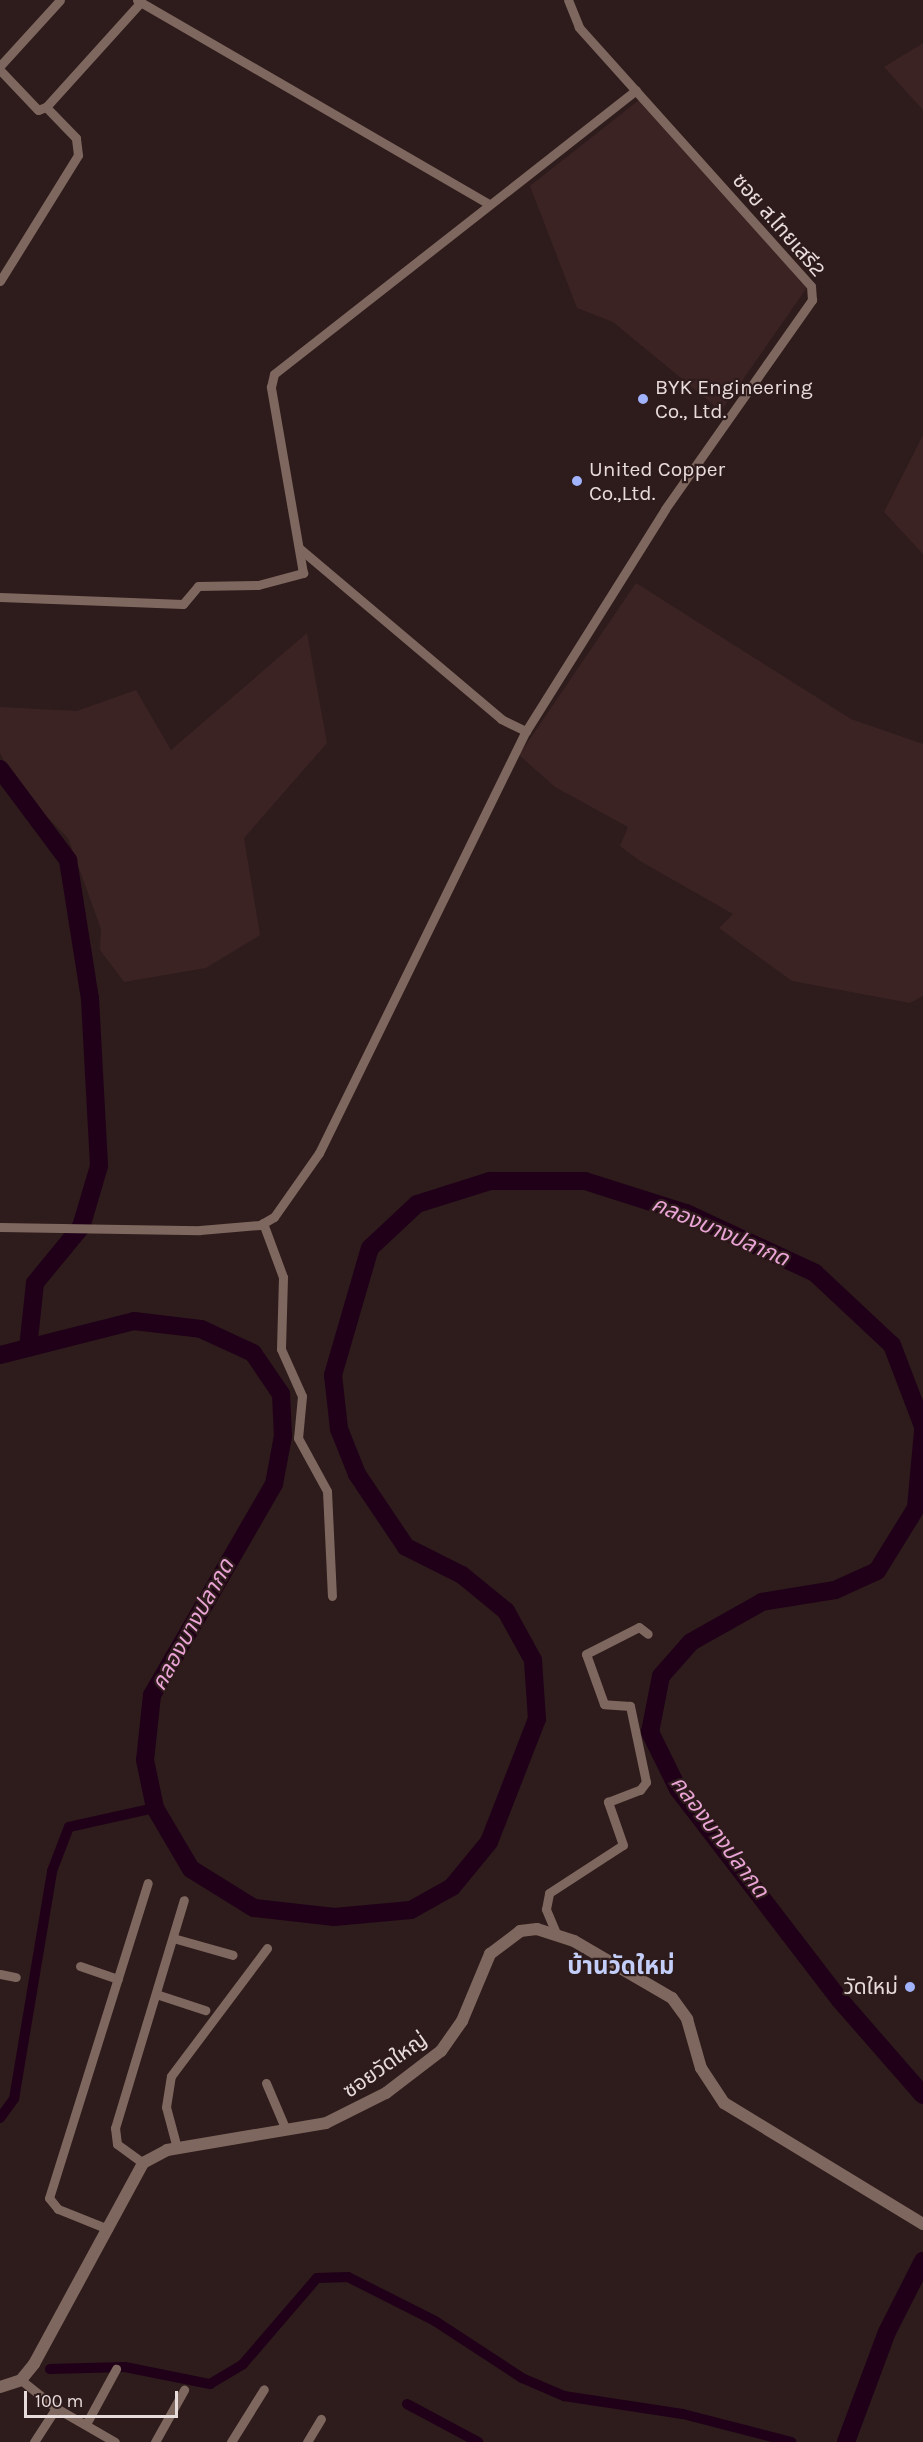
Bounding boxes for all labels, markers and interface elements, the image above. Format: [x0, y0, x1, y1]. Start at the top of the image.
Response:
street label: ซอย ส.ไทยเสรี2 [727, 168, 831, 282]
place label: BYK Engineering Co., Ltd. [655, 374, 813, 424]
marker: BYK Engineering Co., Ltd. [636, 392, 650, 406]
place label: United Copper Co.,Ltd. [589, 456, 725, 506]
marker: United Copper Co.,Ltd. [570, 474, 584, 488]
water label: คลองบางปลากด [648, 1191, 792, 1273]
water label: คลองบางปลากด [146, 1555, 240, 1695]
water label: คลองบางปลากด [664, 1771, 774, 1903]
district label: บ้านวัดใหม่ [567, 1953, 675, 1981]
place label: วัดใหม่ [843, 1974, 898, 2000]
marker: วัดใหม่ [903, 1980, 917, 1994]
street label: ซอยวัดใหญ่ [338, 2027, 432, 2103]
scale bar [27, 2379, 182, 2417]
text: 100 m [35, 2390, 83, 2412]

